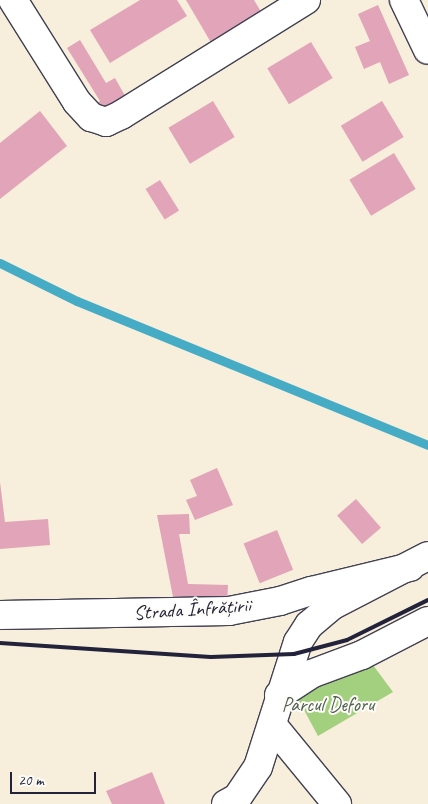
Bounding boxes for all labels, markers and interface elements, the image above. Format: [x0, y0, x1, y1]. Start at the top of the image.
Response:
street label: Strada Înfrățirii [133, 593, 251, 625]
park label: Parcul Deforu [282, 692, 374, 716]
scale bar [12, 762, 99, 794]
text: 20 m [18, 771, 44, 790]

